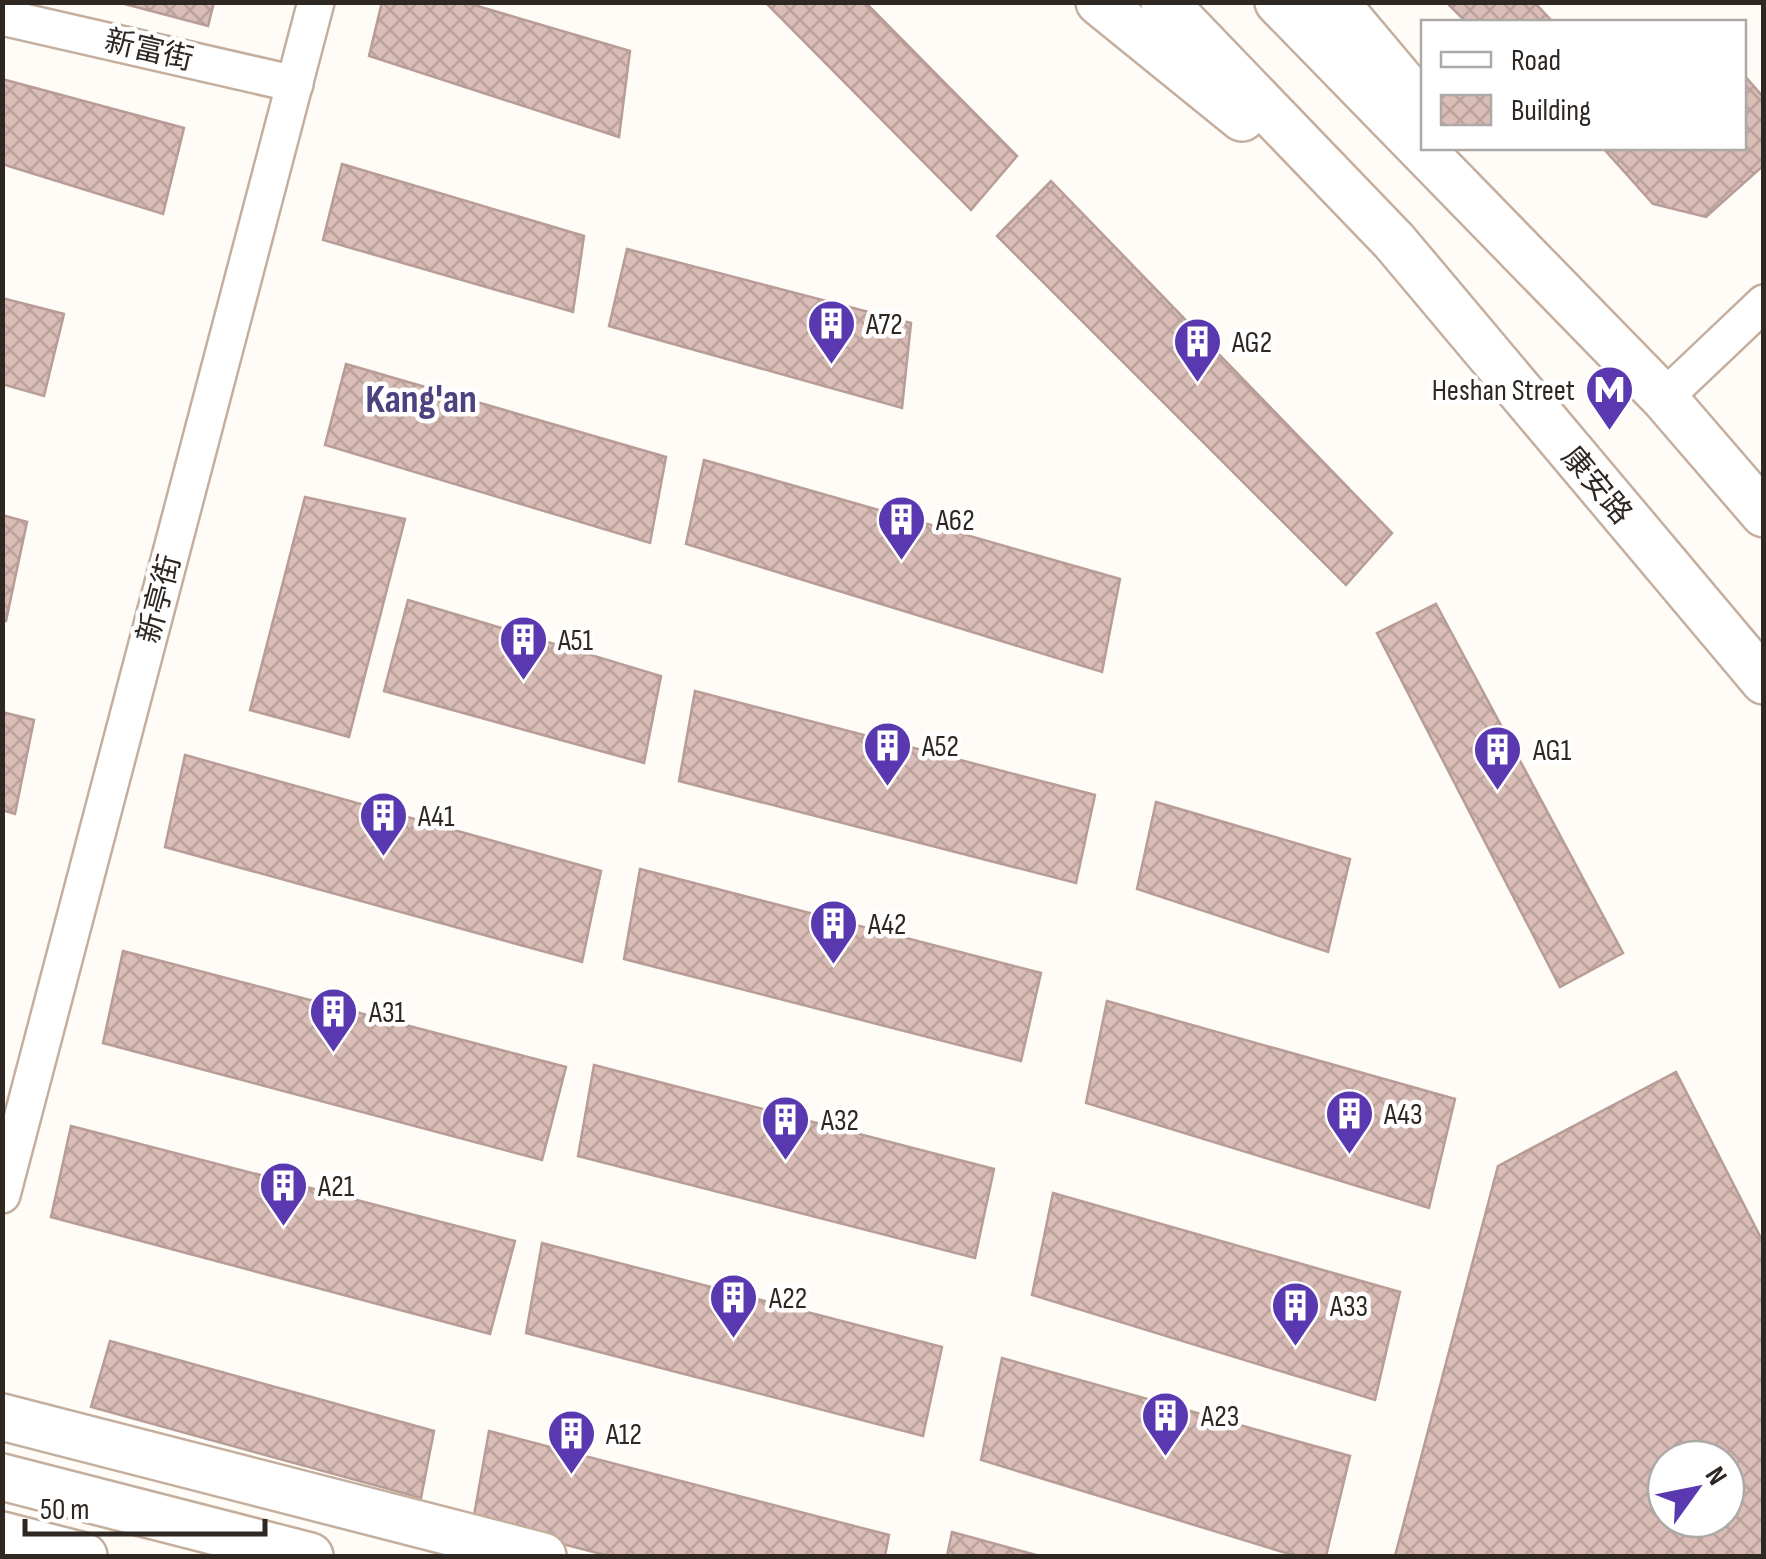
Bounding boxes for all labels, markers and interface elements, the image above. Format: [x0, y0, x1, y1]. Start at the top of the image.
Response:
legend [1421, 20, 1746, 150]
street label: 新富街 [101, 23, 197, 79]
text: Road [1511, 43, 1561, 79]
text: Building [1511, 93, 1591, 129]
building icon: A72 [805, 298, 857, 366]
place label: A72 [865, 307, 903, 343]
building icon: AG2 [1171, 316, 1223, 384]
place label: AG2 [1231, 325, 1272, 361]
metro station icon: Heshan Street [1584, 364, 1636, 432]
place label: Heshan Street [1432, 373, 1575, 409]
district label: Kang'an [365, 376, 477, 424]
street label: 康安路 [1554, 440, 1639, 532]
building icon: A62 [875, 494, 927, 562]
place label: A62 [935, 503, 975, 539]
street label: 新亭街 [131, 551, 189, 647]
building icon: A51 [497, 614, 549, 682]
place label: A51 [557, 623, 593, 659]
building icon: A52 [861, 720, 913, 788]
building icon: AG1 [1472, 724, 1524, 792]
place label: A52 [921, 729, 959, 765]
place label: AG1 [1532, 733, 1572, 769]
building icon: A41 [357, 790, 409, 858]
place label: A41 [417, 799, 455, 835]
building icon: A42 [807, 898, 859, 966]
place label: A42 [867, 907, 906, 943]
building icon: A31 [308, 986, 360, 1054]
place label: A31 [368, 995, 406, 1031]
building icon: A43 [1323, 1088, 1375, 1156]
building icon: A32 [760, 1094, 812, 1162]
place label: A43 [1383, 1097, 1423, 1133]
place label: A32 [820, 1103, 859, 1139]
building icon: A21 [257, 1160, 309, 1228]
place label: A21 [317, 1169, 355, 1205]
building icon: A22 [708, 1272, 760, 1340]
building icon: A33 [1269, 1280, 1321, 1348]
place label: A22 [768, 1281, 807, 1317]
place label: A33 [1329, 1289, 1368, 1325]
building icon: A23 [1140, 1390, 1192, 1458]
place label: A23 [1200, 1399, 1239, 1435]
building icon: A12 [545, 1408, 597, 1476]
place label: A12 [605, 1417, 642, 1453]
north arrow [1646, 1439, 1746, 1539]
text: N [1698, 1461, 1734, 1491]
scale bar [25, 1474, 265, 1536]
text: 50 m [40, 1492, 89, 1528]

